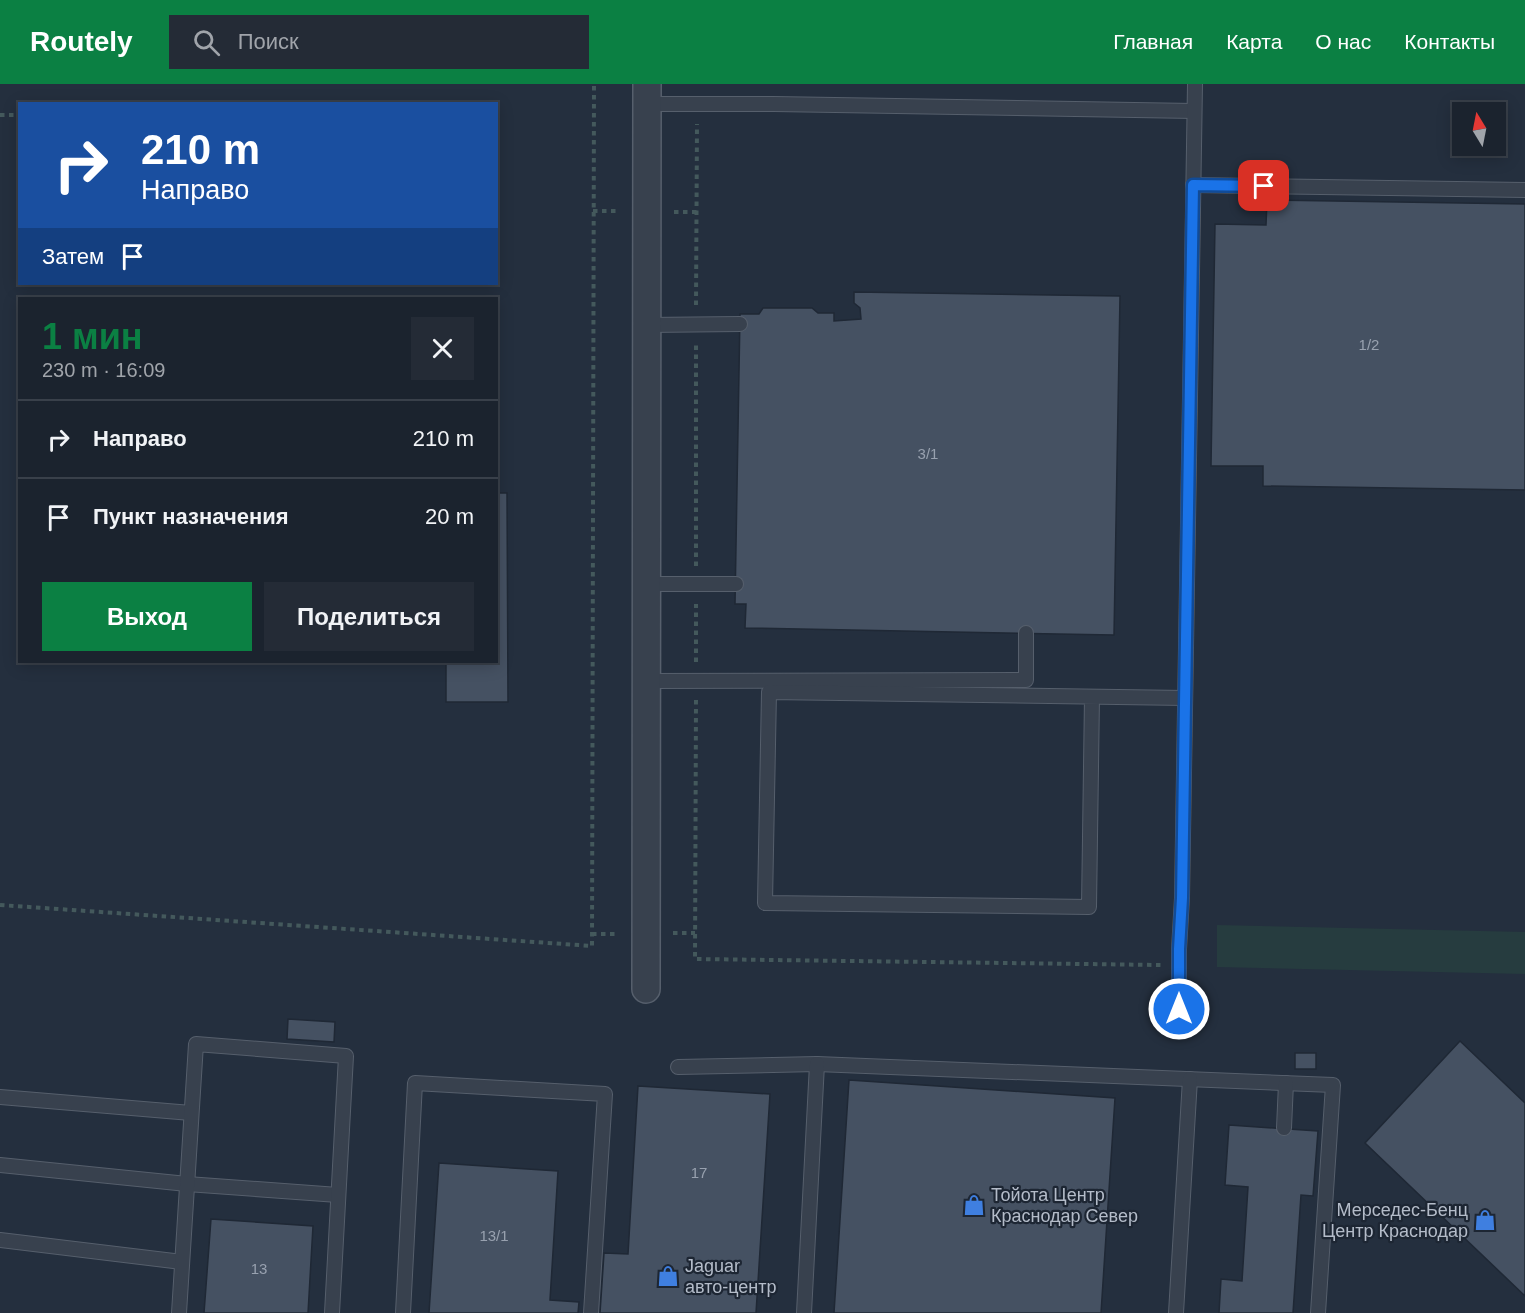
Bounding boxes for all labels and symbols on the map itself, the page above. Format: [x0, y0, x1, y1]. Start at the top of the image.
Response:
north arrow [1452, 102, 1506, 156]
pin [1238, 160, 1289, 211]
house number: 1/2 [1359, 336, 1379, 353]
house number: 3/1 [918, 445, 938, 462]
position arrow [1147, 977, 1211, 1041]
house number: 17 [691, 1164, 707, 1181]
place label: Тойота Центр Краснодар Север [991, 1185, 1138, 1226]
shop icon: Тойота Центр Краснодар Север [962, 1193, 986, 1217]
place label: Мерседес-Бенц Центр Краснодар [1322, 1200, 1468, 1241]
shop icon: Мерседес-Бенц Центр Краснодар [1473, 1208, 1497, 1232]
house number: 13/1 [479, 1227, 509, 1244]
place label: Jaguar авто-центр [685, 1256, 777, 1297]
house number: 13 [251, 1260, 267, 1277]
shop icon: Jaguar авто-центр [656, 1264, 680, 1288]

